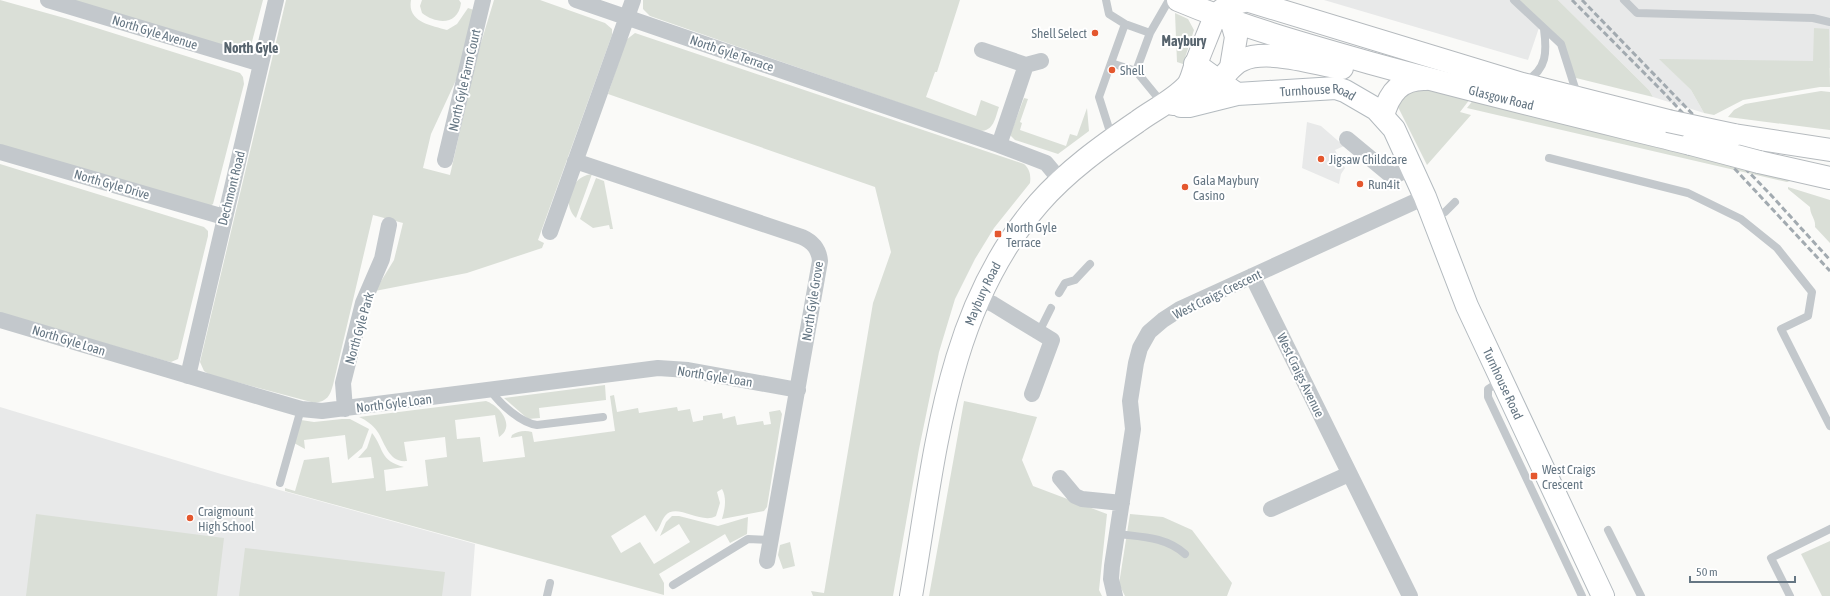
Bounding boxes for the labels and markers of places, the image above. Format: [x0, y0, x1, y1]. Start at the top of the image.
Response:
place label: Shell Select [1032, 26, 1087, 41]
marker: Shell Select [1090, 28, 1100, 38]
place label: Shell [1120, 63, 1145, 78]
marker: Shell [1107, 65, 1117, 75]
place label: Jigsaw Childcare [1329, 152, 1407, 167]
marker: Jigsaw Childcare [1316, 154, 1326, 164]
place label: Gala Maybury Casino [1193, 173, 1260, 203]
place label: Run4it [1368, 177, 1400, 192]
marker: Run4it [1355, 179, 1365, 189]
marker: Gala Maybury Casino [1180, 182, 1190, 192]
place label: North Gyle Terrace [1006, 220, 1057, 250]
marker: North Gyle Terrace [993, 229, 1003, 239]
place label: West Craigs Crescent [1542, 462, 1596, 492]
marker: West Craigs Crescent [1529, 471, 1539, 481]
place label: Craigmount High School [198, 504, 255, 534]
marker: Craigmount High School [185, 513, 195, 523]

